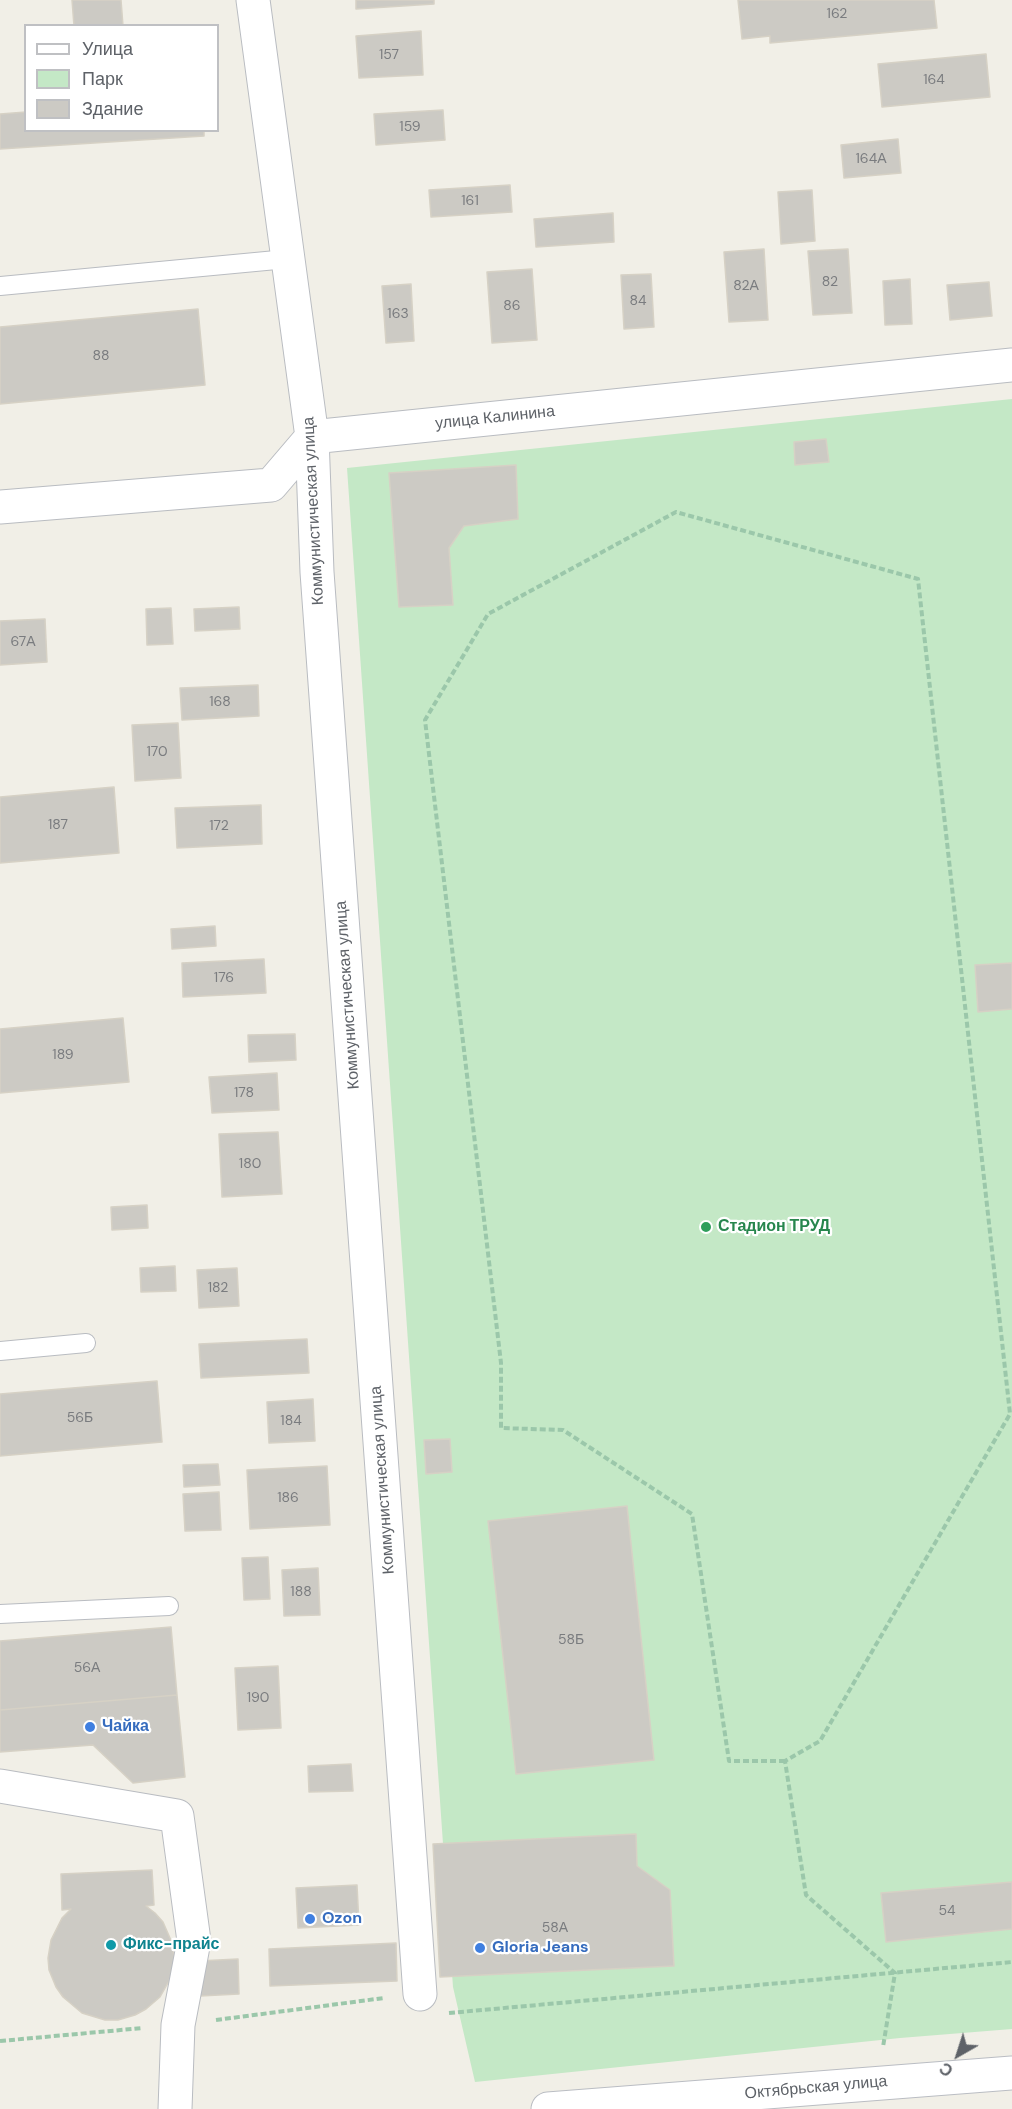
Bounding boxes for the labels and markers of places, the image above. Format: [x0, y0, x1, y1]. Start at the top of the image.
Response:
place label: Стадион ТРУД [718, 1217, 830, 1237]
marker: Стадион ТРУД [699, 1220, 713, 1234]
place label: Чайка [102, 1717, 149, 1737]
marker: Чайка [83, 1720, 97, 1734]
place label: Ozon [322, 1909, 362, 1929]
marker: Ozon [303, 1912, 317, 1926]
place label: Фикс-прайс [123, 1935, 219, 1955]
marker: Фикс-прайс [104, 1938, 118, 1952]
place label: Gloria Jeans [492, 1938, 589, 1958]
marker: Gloria Jeans [473, 1941, 487, 1955]

